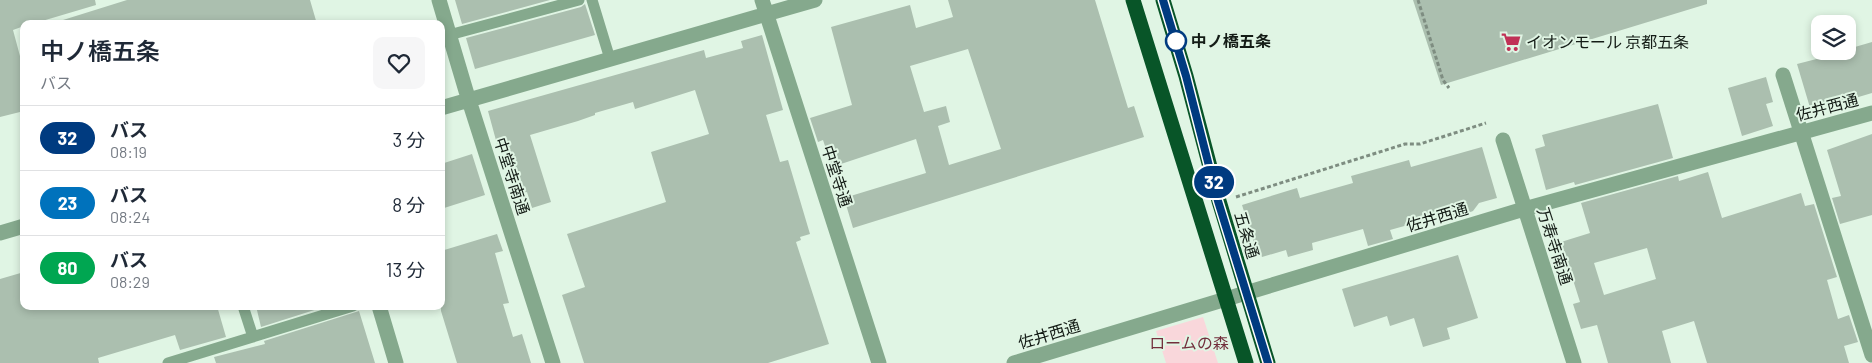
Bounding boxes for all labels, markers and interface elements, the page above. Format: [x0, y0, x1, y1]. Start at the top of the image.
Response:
map controls [1811, 15, 1856, 60]
button: layers [1811, 15, 1856, 60]
marker: 中ノ橋五条 [1165, 30, 1187, 52]
place label: 中ノ橋五条 [1191, 31, 1271, 50]
supermarket icon: イオンモール 京都五条 [1500, 31, 1522, 53]
place label: イオンモール 京都五条 [1526, 32, 1689, 51]
text: 中ノ橋五条 [40, 36, 160, 65]
button: heart [373, 37, 425, 89]
text: バス [40, 73, 72, 92]
street label: 佐井西通 [1793, 89, 1860, 124]
text: バス [110, 118, 148, 141]
text: 32 [58, 127, 77, 149]
text: 3 分 [392, 128, 425, 151]
street label: 中堂寺南通 [491, 135, 534, 217]
text: 08:19 [110, 142, 147, 161]
street label: 中堂寺通 [819, 142, 856, 209]
line badge: 32 [1192, 166, 1236, 198]
text: 32 [1204, 171, 1224, 193]
text: バス [110, 183, 148, 206]
text: 23 [58, 192, 77, 214]
text: 8 分 [392, 193, 425, 216]
street label: 佐井西通 [1403, 198, 1470, 235]
street label: 万寿寺南通 [1534, 205, 1577, 287]
text: 08:24 [110, 207, 150, 226]
street label: 五条通 [1231, 209, 1264, 261]
text: バス [110, 248, 148, 271]
text: 80 [58, 257, 78, 279]
text: 13 分 [386, 258, 425, 281]
text: 08:29 [110, 272, 150, 291]
street label: 佐井西通 [1015, 315, 1082, 352]
park label: ロームの森 [1149, 333, 1229, 352]

